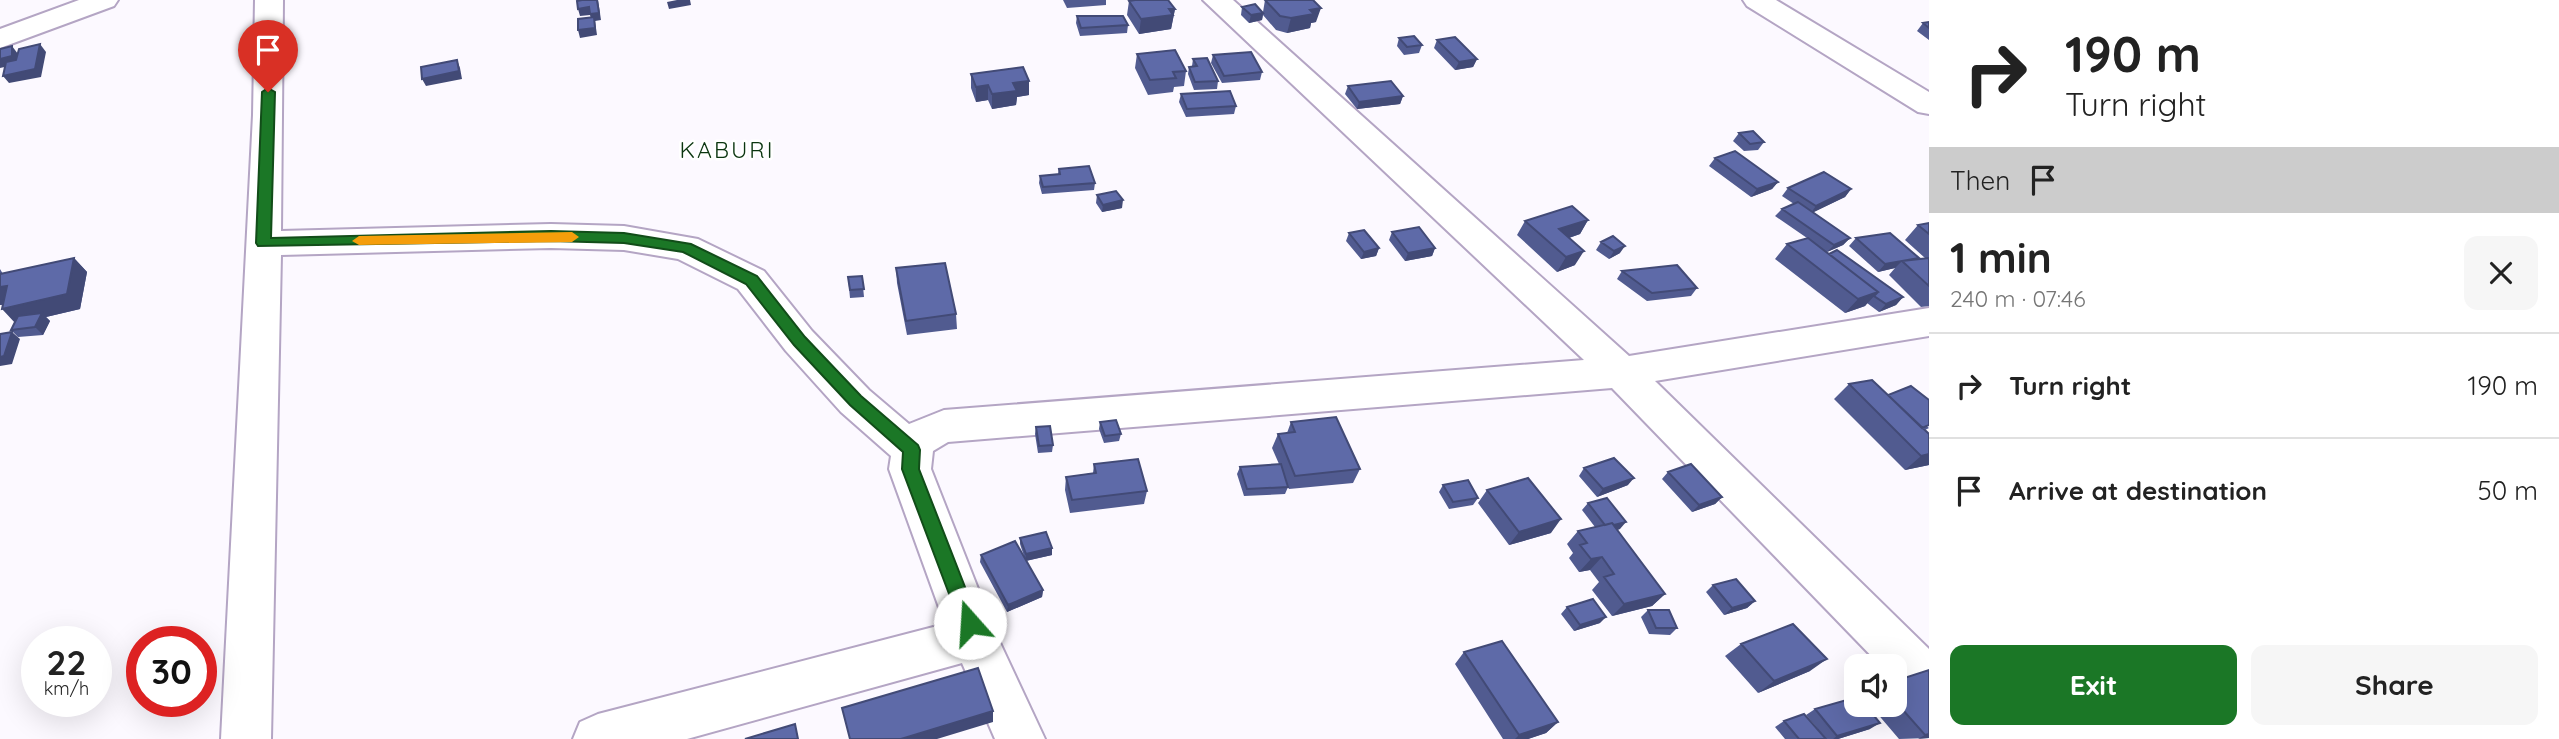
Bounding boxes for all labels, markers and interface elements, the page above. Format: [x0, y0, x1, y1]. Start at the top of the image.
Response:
pin [238, 20, 298, 92]
text: 190 m [2065, 23, 2201, 84]
icon: right [1950, 28, 2041, 119]
icon: arrive [249, 31, 287, 69]
text: Turn right [2065, 84, 2206, 124]
district label: KABURI [680, 135, 774, 164]
icon: arrive [2024, 161, 2062, 199]
text: Then [1950, 164, 2010, 197]
text: 1 min [1950, 231, 2052, 284]
button: close [2464, 236, 2538, 310]
text: 240 m · 07:46 [1950, 284, 2086, 313]
icon: right [1950, 367, 1988, 405]
text: Turn right [2009, 369, 2131, 402]
text: 190 m [2468, 369, 2538, 402]
icon: arrive [1950, 472, 1988, 510]
text: Arrive at destination [2009, 474, 2267, 507]
text: 50 m [2478, 474, 2538, 507]
position arrow [933, 586, 1007, 660]
speed limit sign: 30 [126, 626, 217, 717]
text: 22 [47, 640, 86, 684]
button: Exit [1950, 645, 2237, 725]
button: Share [2251, 645, 2538, 725]
map controls [1844, 654, 1907, 717]
button: sound [1844, 654, 1907, 717]
text: km/h [44, 677, 89, 700]

